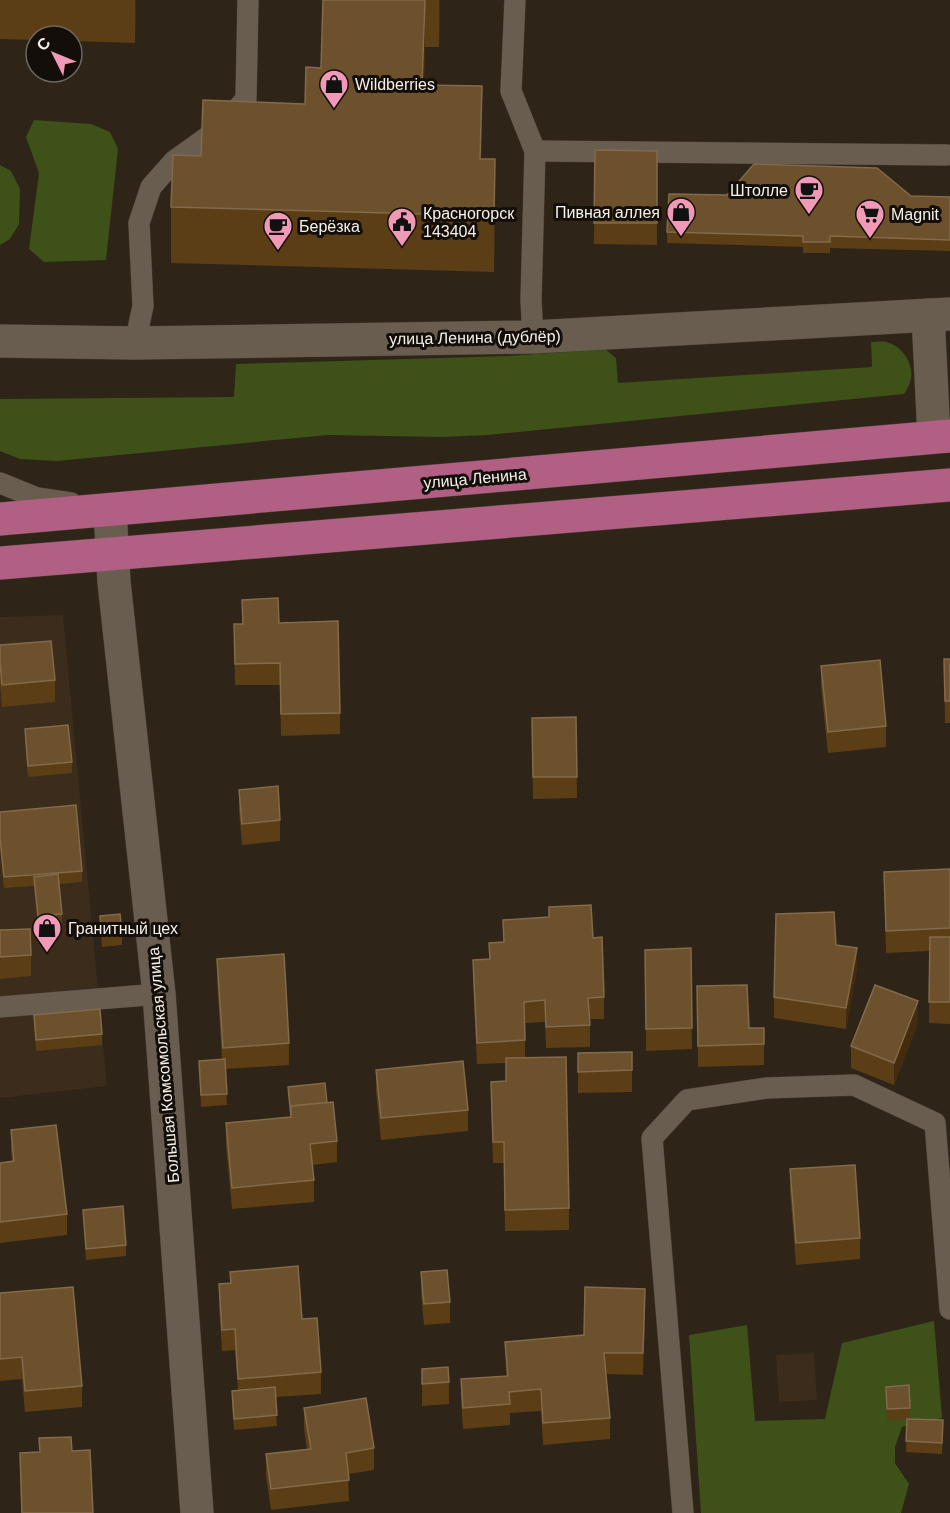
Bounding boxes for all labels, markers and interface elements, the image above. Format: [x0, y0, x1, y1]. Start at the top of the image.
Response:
north arrow [24, 24, 84, 84]
text: С [33, 34, 54, 54]
shop icon: Wildberries [318, 68, 350, 110]
place label: Wildberries [355, 76, 435, 93]
cafe icon: Штолле [793, 174, 825, 216]
place label: Штолле [730, 182, 788, 199]
shop icon: Пивная аллея [665, 196, 697, 238]
supermarket icon: Magnit [854, 198, 886, 240]
place label: Пивная аллея [555, 204, 660, 221]
place label: Красногорск 143404 [423, 205, 515, 240]
public building icon: Красногорск 143404 [386, 206, 418, 248]
place label: Magnit [891, 206, 940, 223]
cafe icon: Берёзка [262, 210, 294, 252]
place label: Берёзка [299, 218, 360, 235]
street label: улица Ленина (дублёр) [389, 328, 561, 347]
street label: улица Ленина [423, 466, 527, 491]
shop icon: Гранитный цех [31, 912, 63, 954]
place label: Гранитный цех [68, 920, 178, 937]
street label: Большая Комсомольская улица [145, 946, 182, 1183]

